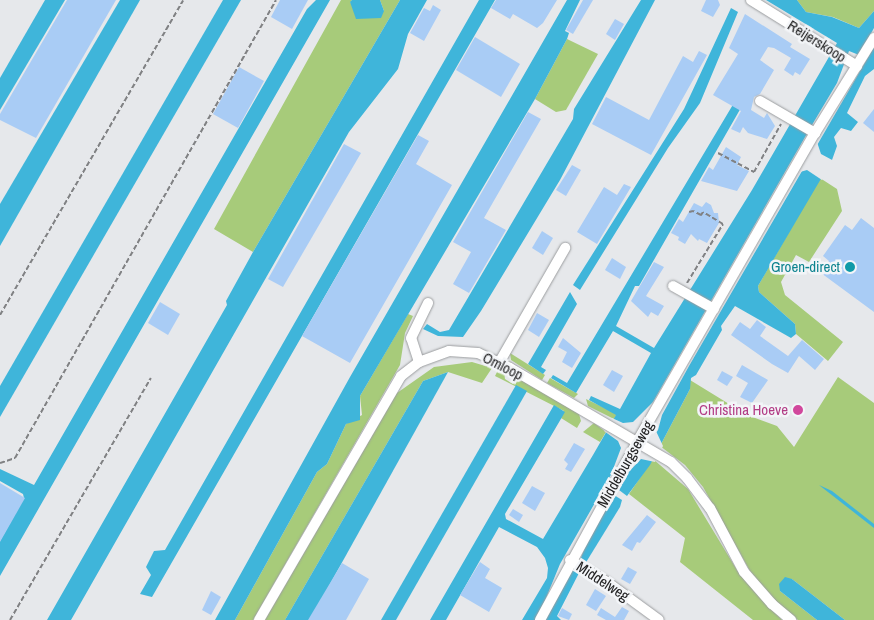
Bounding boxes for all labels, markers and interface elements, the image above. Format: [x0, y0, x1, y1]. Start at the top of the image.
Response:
street label: Reijerskoop [784, 16, 850, 66]
place label: Groen-direct [771, 258, 840, 276]
marker: Groen-direct [844, 261, 856, 273]
street label: Omloop [480, 348, 526, 384]
place label: Christina Hoeve [699, 401, 788, 419]
marker: Christina Hoeve [792, 404, 804, 416]
street label: Middelburgseweg [593, 417, 657, 511]
street label: Middelweg [573, 557, 633, 605]

